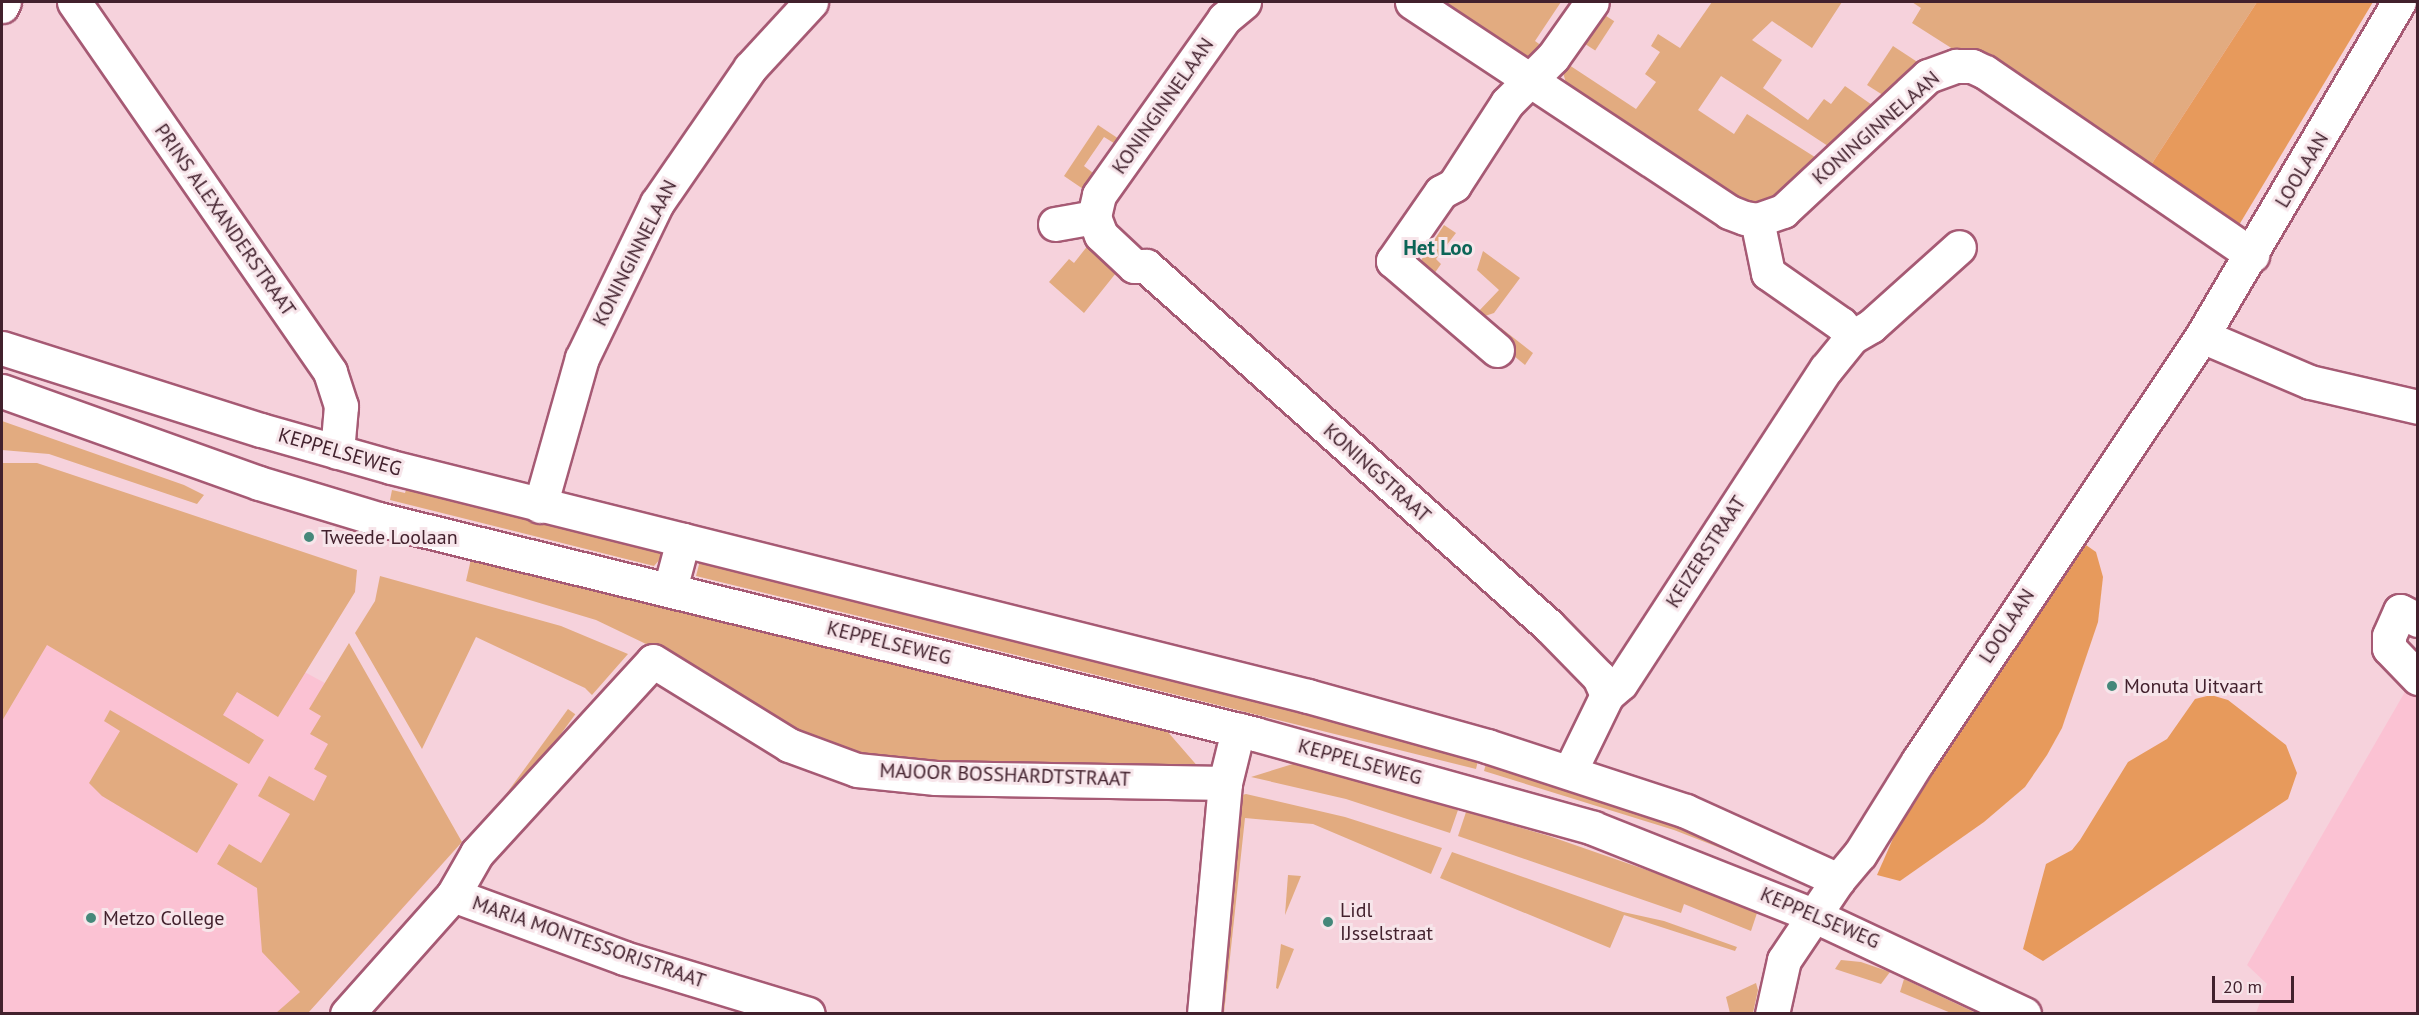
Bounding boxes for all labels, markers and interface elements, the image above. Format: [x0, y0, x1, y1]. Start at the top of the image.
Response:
street label: KONINGINNELAAN [1107, 33, 1219, 179]
street label: KONINGINNELAAN [1808, 66, 1944, 190]
street label: PRINS ALEXANDERSTRAAT [149, 119, 301, 321]
street label: LOOLAAN [2270, 128, 2334, 212]
street label: KONINGINNELAAN [588, 176, 682, 330]
district label: Het Loo [1403, 235, 1473, 261]
street label: KONINGSTRAAT [1318, 419, 1436, 527]
street label: KEPPELSEWEG [276, 423, 404, 481]
street label: KEIZERSTRAAT [1661, 492, 1751, 612]
place label: Tweede Loolaan [321, 525, 458, 549]
marker: Tweede Loolaan [302, 530, 316, 544]
street label: LOOLAAN [1974, 584, 2040, 668]
street label: KEPPELSEWEG [824, 616, 954, 670]
place label: Monuta Uitvaart [2124, 674, 2263, 698]
marker: Monuta Uitvaart [2105, 679, 2119, 693]
street label: KEPPELSEWEG [1295, 734, 1425, 790]
street label: MAJOOR BOSSHARDTSTRAAT [879, 759, 1131, 791]
street label: KEPPELSEWEG [1757, 882, 1883, 954]
street label: MARIA MONTESSORISTRAAT [469, 891, 709, 993]
place label: Lidl IJsselstraat [1340, 898, 1433, 945]
place label: Metzo College [103, 906, 224, 930]
marker: Metzo College [84, 911, 98, 925]
marker: Lidl IJsselstraat [1321, 915, 1335, 929]
scale bar [2215, 964, 2298, 1002]
text: 20 m [2223, 975, 2262, 998]

